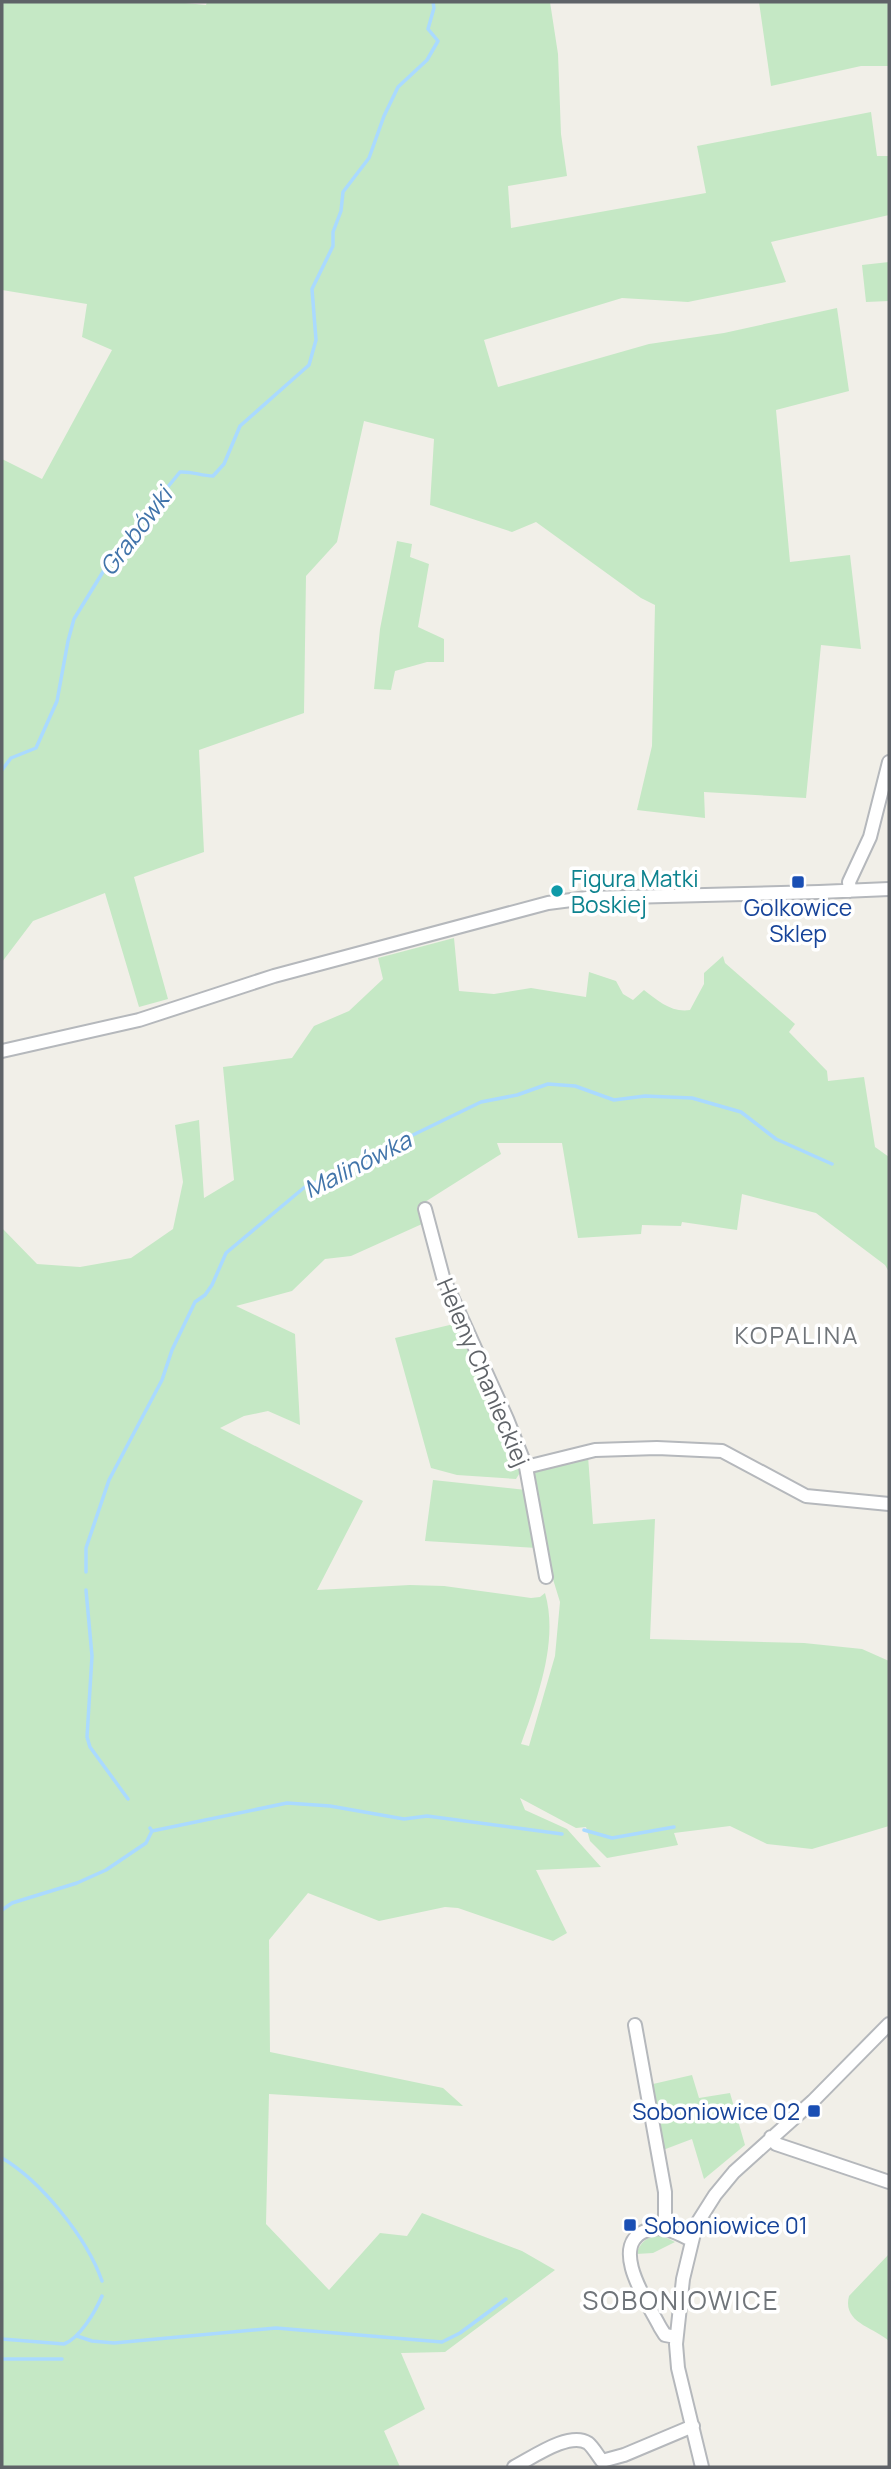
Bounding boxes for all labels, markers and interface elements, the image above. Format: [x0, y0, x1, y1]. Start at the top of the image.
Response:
water label: Grabówki [91, 478, 181, 582]
place label: Figura Matki Boskiej [571, 862, 699, 920]
marker: Golkowice Sklep [790, 874, 806, 890]
marker: Figura Matki Boskiej [549, 883, 565, 899]
place label: Golkowice Sklep [744, 891, 852, 949]
water label: Malinówka [298, 1122, 418, 1205]
street label: Heleny Chanieckiej [430, 1273, 538, 1471]
district label: KOPALINA [735, 1318, 859, 1351]
place label: Soboniowice 02 [632, 2095, 800, 2127]
marker: Soboniowice 02 [806, 2103, 822, 2119]
place label: Soboniowice 01 [644, 2209, 808, 2241]
marker: Soboniowice 01 [622, 2217, 638, 2233]
district label: SOBONIOWICE [582, 2282, 780, 2318]

